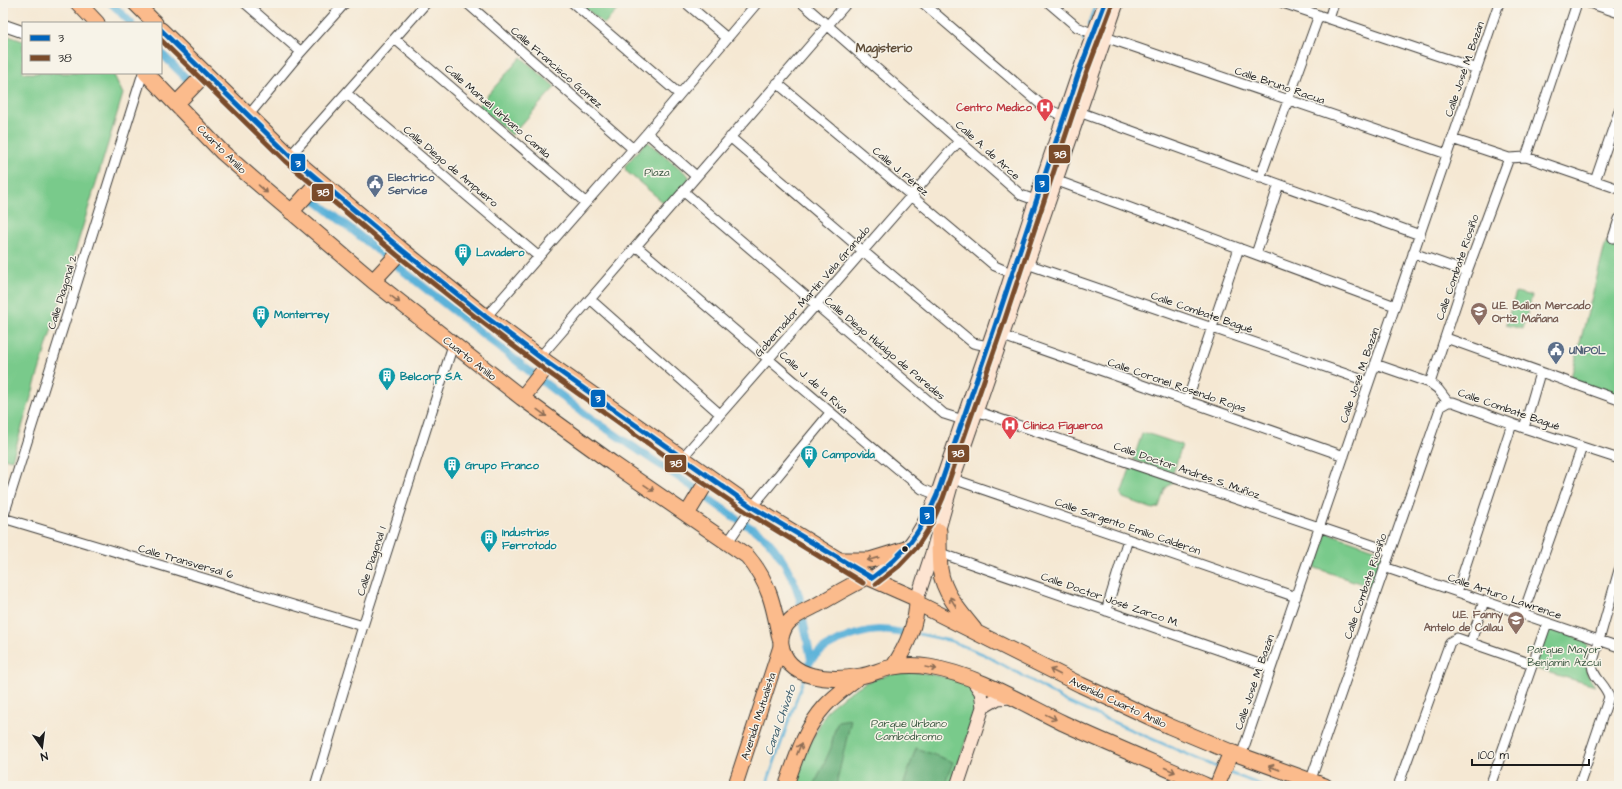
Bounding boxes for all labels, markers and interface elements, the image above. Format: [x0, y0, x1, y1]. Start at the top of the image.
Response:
street label: Calle José M. Bazán [1441, 19, 1488, 119]
legend [22, 22, 162, 74]
street label: Calle Francisco Gomez [507, 23, 606, 112]
text: 3 [58, 30, 64, 47]
district label: Magisterio [856, 40, 913, 59]
text: 38 [58, 50, 72, 67]
street label: Calle Manuel Urbano Camila [441, 61, 554, 162]
street label: Calle Bruno Racua [1233, 63, 1327, 108]
hospital icon: Centro Medico [1035, 97, 1055, 122]
place label: Centro Medico [956, 100, 1033, 115]
street label: Calle A. de Arce [952, 117, 1023, 183]
street label: Cuarto Anillo [194, 121, 250, 178]
street label: Calle Diego de Ampuero [399, 122, 502, 212]
street label: Calle J. Pérez [869, 143, 933, 200]
line badge: 38 [1048, 144, 1071, 164]
text: 38 [1053, 147, 1067, 162]
line badge: 3 [290, 153, 306, 172]
text: 3 [294, 156, 301, 171]
park label: Plaza [644, 165, 670, 180]
place label: Electrico Service [387, 170, 435, 198]
public building icon: Electrico Service [365, 173, 385, 198]
line badge: 3 [1034, 174, 1050, 193]
text: 3 [1038, 176, 1045, 191]
line badge: 38 [311, 183, 334, 202]
one-way arrow [258, 184, 269, 193]
text: 38 [316, 185, 330, 200]
street label: Calle Combate Riosiño [1432, 212, 1483, 322]
street label: Gobernador Martín Vela Granado [751, 222, 874, 360]
building icon: Lavadero [453, 242, 473, 267]
place label: Lavadero [476, 245, 525, 260]
street label: Calle Diagonal 2 [44, 252, 82, 331]
street label: Calle Combate Bagué [1149, 288, 1255, 338]
street label: Calle Diego Hidalgo de Paredes [820, 293, 949, 405]
one-way arrow [390, 295, 401, 303]
place label: U.E. Bailon Mercado Ortiz Mañana [1491, 298, 1591, 326]
school or university icon: U.E. Bailon Mercado Ortiz Mañana [1469, 301, 1489, 326]
building icon: Monterrey [251, 304, 271, 329]
place label: Monterrey [274, 307, 330, 324]
street label: Calle José M. Bazán [1336, 325, 1383, 425]
street label: Cuarto Anillo [440, 333, 500, 384]
public building icon: UNIPOL [1546, 340, 1566, 365]
place label: UNIPOL [1568, 343, 1606, 358]
street label: Calle J. de la Riva [776, 348, 851, 417]
street label: Calle Coronel Rosendo Rojas [1106, 355, 1248, 416]
building icon: Belcorp S.A. [377, 366, 397, 391]
place label: Belcorp S.A. [400, 369, 463, 385]
street label: Calle Combate Bagué [1456, 385, 1562, 435]
line badge: 3 [590, 389, 606, 408]
text: 3 [594, 391, 601, 406]
one-way arrow [537, 409, 548, 417]
hospital icon: Clinica Figueroa [1000, 415, 1020, 440]
place label: Clinica Figueroa [1023, 418, 1103, 435]
street label: Calle Doctor Andrés S. Muñoz [1112, 438, 1262, 503]
building icon: Campovida [799, 444, 819, 469]
line badge: 38 [947, 444, 970, 463]
text: 38 [951, 446, 965, 461]
place label: Campovida [822, 447, 875, 463]
line badge: 38 [664, 454, 687, 473]
building icon: Grupo Franco [442, 455, 462, 480]
text: 38 [669, 456, 683, 471]
place label: Grupo Franco [465, 458, 540, 474]
one-way arrow [643, 484, 654, 492]
street label: Calle Sargento Emilio Calderón [1053, 494, 1203, 560]
line badge: 3 [919, 506, 935, 525]
text: 3 [923, 508, 930, 523]
street label: Calle Diagonal 1 [353, 524, 391, 598]
place label: Industrias Ferrotodo [502, 525, 557, 553]
building icon: Industrias Ferrotodo [479, 528, 499, 553]
street label: Calle Combate Riosiño [1340, 531, 1391, 641]
street label: Calle Transversal 6 [136, 541, 235, 582]
unlabelled marker [900, 544, 910, 554]
one-way arrow [867, 555, 880, 563]
street label: Calle Doctor José Zarco M. [1039, 569, 1181, 630]
street label: Calle Arturo Lawrence [1446, 570, 1564, 623]
one-way arrow [949, 597, 957, 608]
place label: U.E. Fanny Antelo de Callau [1424, 607, 1504, 635]
school or university icon: U.E. Fanny Antelo de Callau [1506, 610, 1526, 635]
street label: Calle José M. Bazán [1231, 632, 1278, 732]
park label: Parque Mayor Benjamín Azcui [1527, 642, 1601, 670]
one-way arrow [925, 664, 938, 672]
one-way arrow [1049, 668, 1061, 675]
street label: Avenida Mutualista [737, 670, 780, 762]
street label: Avenida Cuarto Anillo [1067, 673, 1169, 732]
water label: Canal Chivato [760, 681, 801, 758]
one-way arrow [1045, 714, 1057, 721]
park label: Parque Urbano Cambódromo [871, 716, 948, 744]
north arrow [22, 727, 62, 767]
scale bar [1472, 741, 1589, 767]
one-way arrow [795, 744, 803, 756]
text: 100 m [1478, 747, 1509, 764]
text: N [39, 748, 49, 764]
one-way arrow [1268, 763, 1280, 771]
one-way arrow [1164, 767, 1176, 774]

